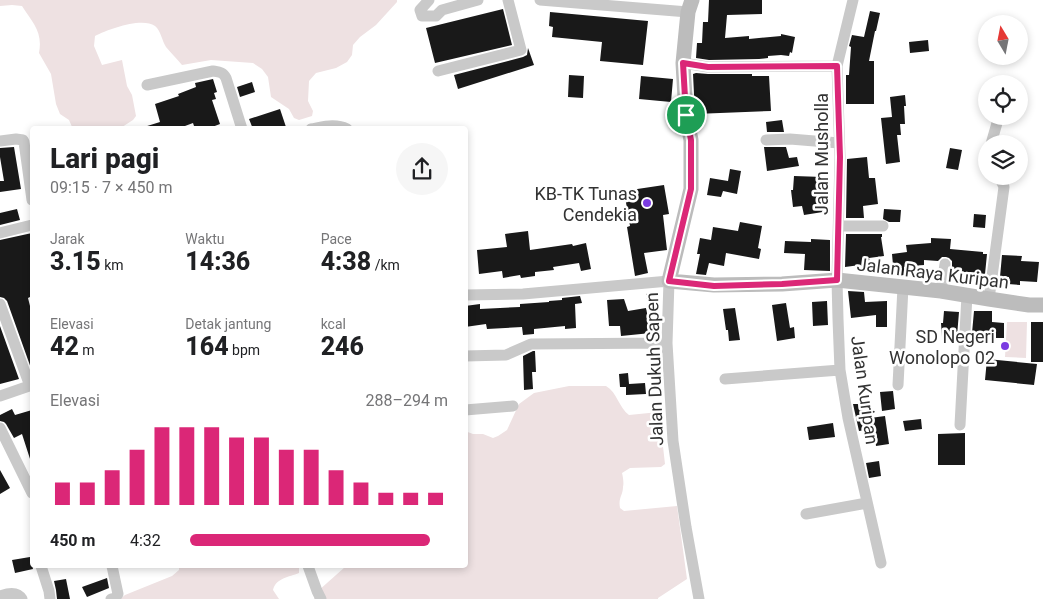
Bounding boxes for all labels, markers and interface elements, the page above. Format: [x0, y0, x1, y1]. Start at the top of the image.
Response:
north arrow [978, 15, 1028, 65]
map controls [978, 15, 1028, 185]
button: locate [978, 75, 1028, 125]
street label: Jalan Musholla [811, 93, 832, 215]
pin [665, 94, 707, 136]
icon: arrive [672, 101, 700, 129]
button: layers [978, 135, 1028, 185]
text: Lari pagi [50, 142, 159, 175]
button: share [396, 143, 448, 195]
text: 09:15 · 7 × 450 m [50, 178, 172, 197]
place label: KB-TK Tunas Cendekia [535, 183, 637, 225]
marker: KB-TK Tunas Cendekia [641, 197, 653, 209]
text: Jarak [50, 231, 85, 247]
text: Waktu [185, 231, 225, 247]
text: Pace [321, 231, 352, 247]
text: 3.15 [50, 247, 101, 276]
text: 14:36 [185, 247, 250, 276]
text: 4:38 [321, 247, 371, 276]
street label: Jalan Raya Kuripan [856, 253, 1010, 293]
text: km [101, 257, 124, 273]
text: /km [371, 257, 400, 273]
street label: Jalan Dukuh Sapen [641, 292, 667, 446]
text: Elevasi [50, 316, 94, 332]
text: Detak jantung [185, 316, 271, 332]
text: kcal [321, 316, 346, 332]
place label: SD Negeri Wonolopo 02 [889, 326, 995, 368]
text: 42 [50, 332, 79, 361]
text: 164 [185, 332, 229, 361]
text: 246 [321, 332, 364, 361]
street label: Jalan Kuripan [847, 334, 883, 446]
marker: SD Negeri Wonolopo 02 [999, 340, 1011, 352]
text: m [79, 342, 95, 358]
text: bpm [229, 342, 260, 358]
text: Elevasi [50, 391, 100, 410]
text: 288–294 m [366, 391, 448, 410]
text: 450 m [50, 531, 95, 550]
text: 4:32 [130, 531, 161, 550]

